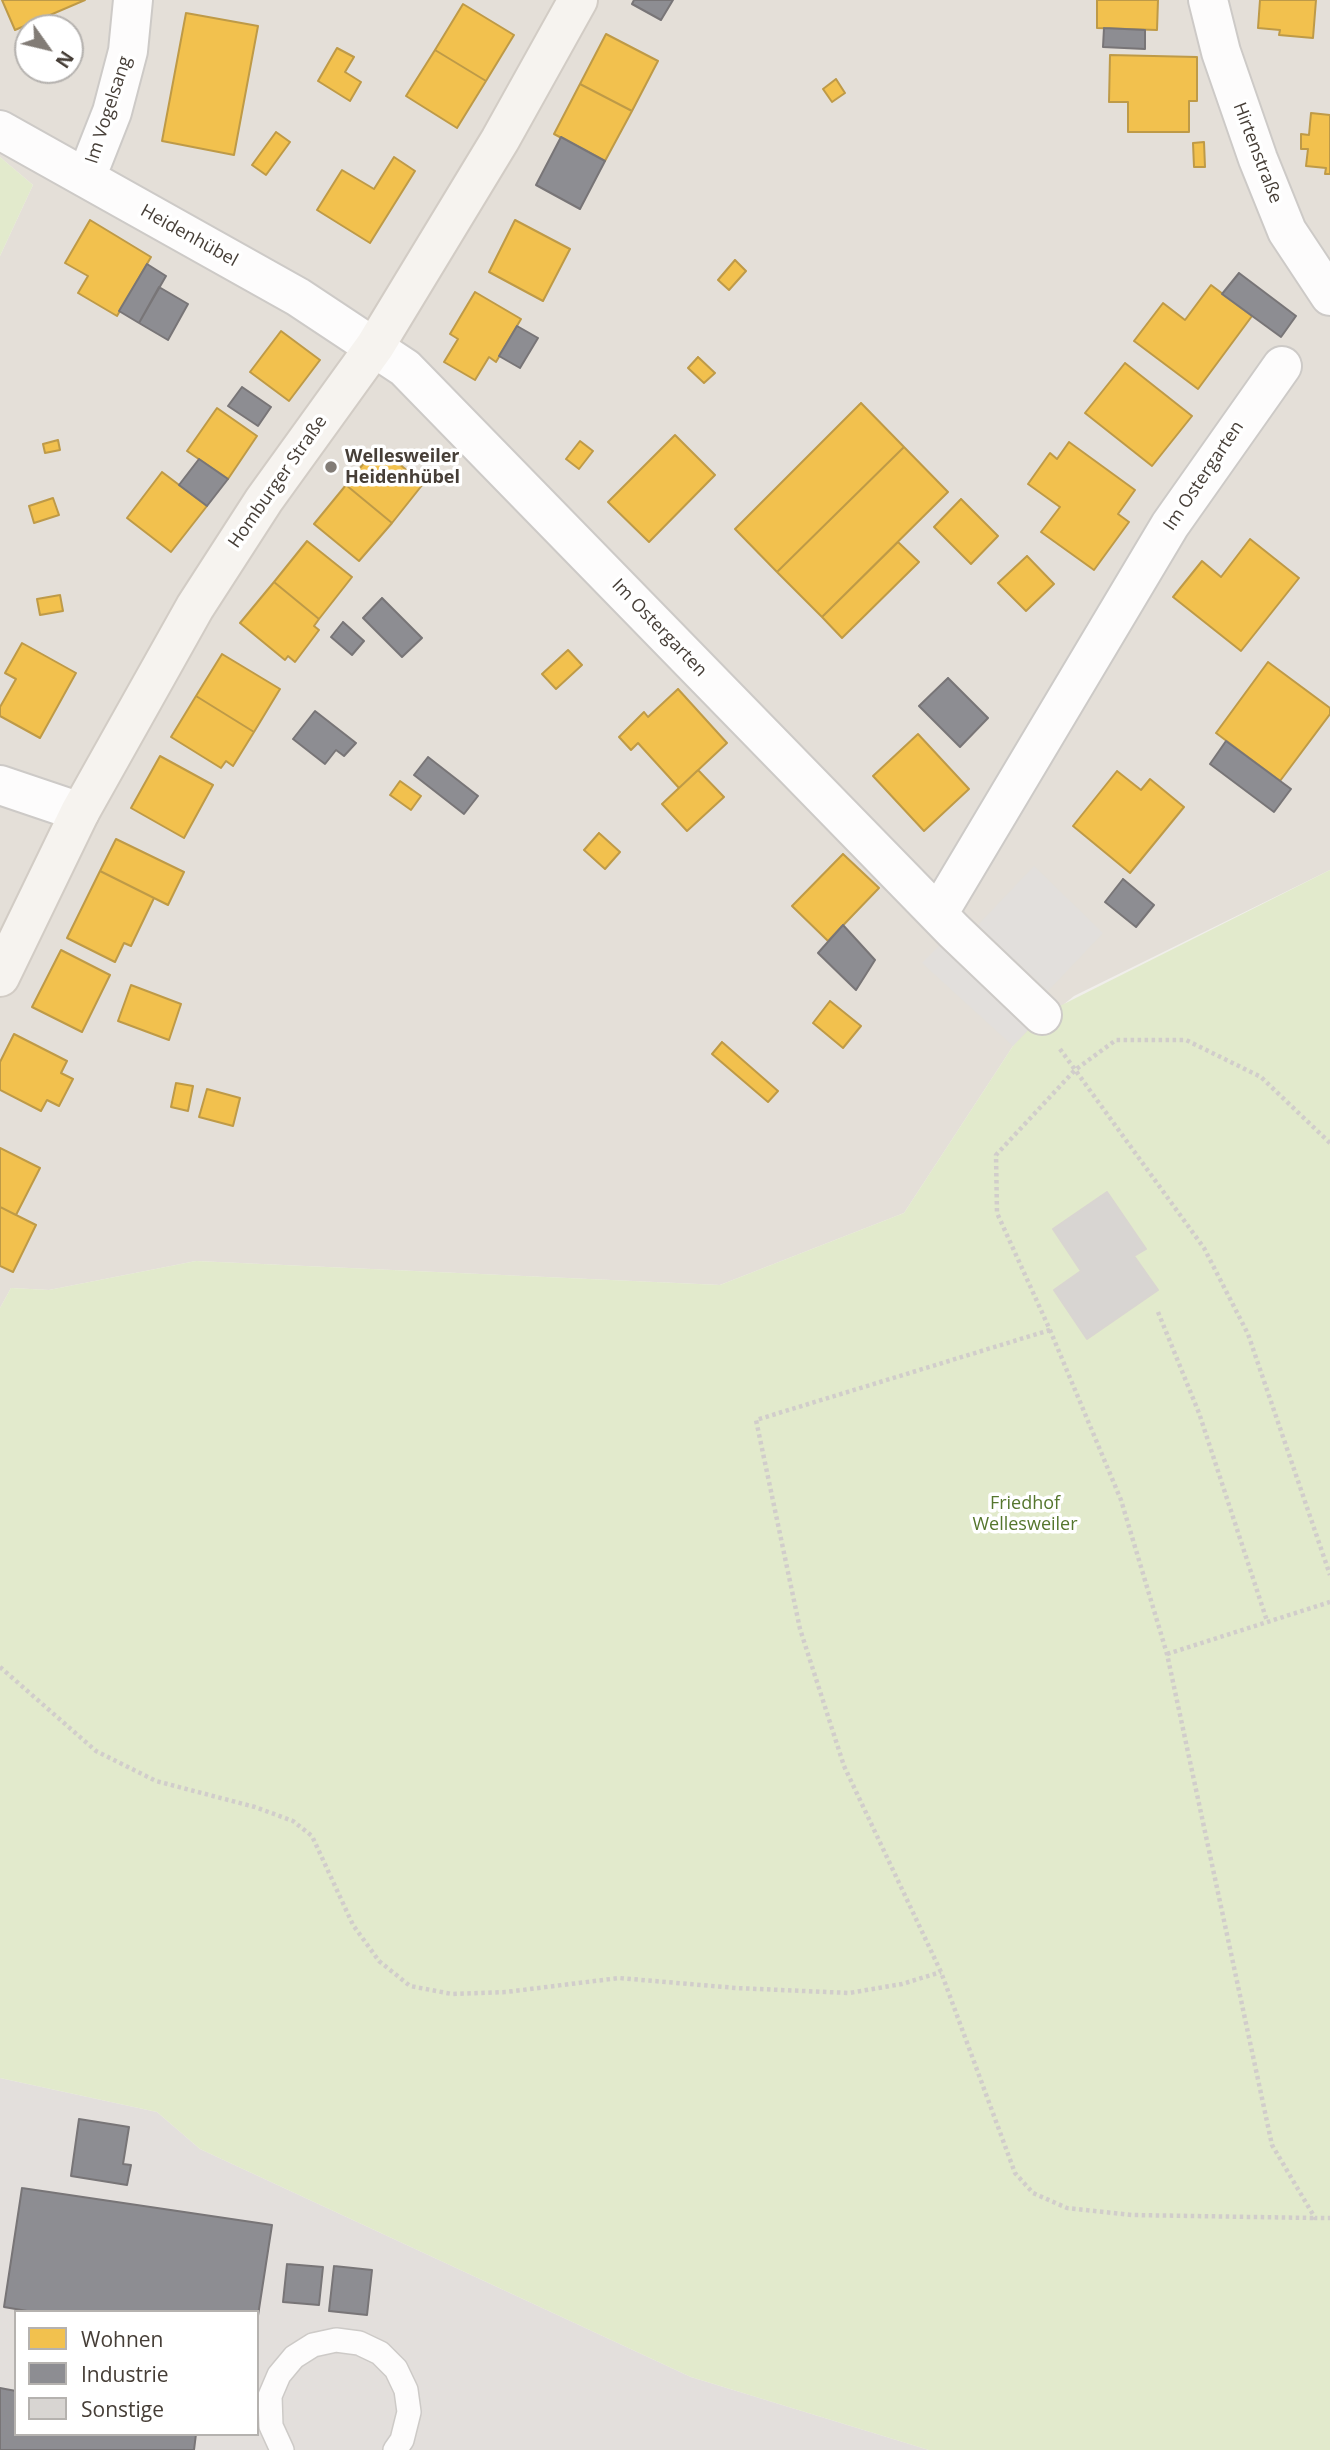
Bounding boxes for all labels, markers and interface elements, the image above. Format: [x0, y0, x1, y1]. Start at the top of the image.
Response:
north arrow [14, 14, 84, 84]
text: N [50, 46, 80, 73]
street label: Im Vogelsang [81, 54, 137, 166]
street label: Hirtenstraße [1228, 99, 1286, 207]
street label: Heidenhübel [137, 200, 241, 272]
street label: Homburger Straße [224, 411, 332, 553]
street label: Im Ostergarten [1159, 417, 1249, 535]
place label: Wellesweiler Heidenhübel [345, 446, 460, 489]
marker: Wellesweiler Heidenhübel [323, 459, 339, 475]
street label: Im Ostergarten [607, 575, 711, 681]
park label: Friedhof Wellesweiler [972, 1493, 1078, 1536]
legend [14, 2310, 259, 2436]
text: Wohnen [81, 2325, 163, 2353]
text: Industrie [81, 2360, 169, 2388]
text: Sonstige [81, 2395, 164, 2423]

